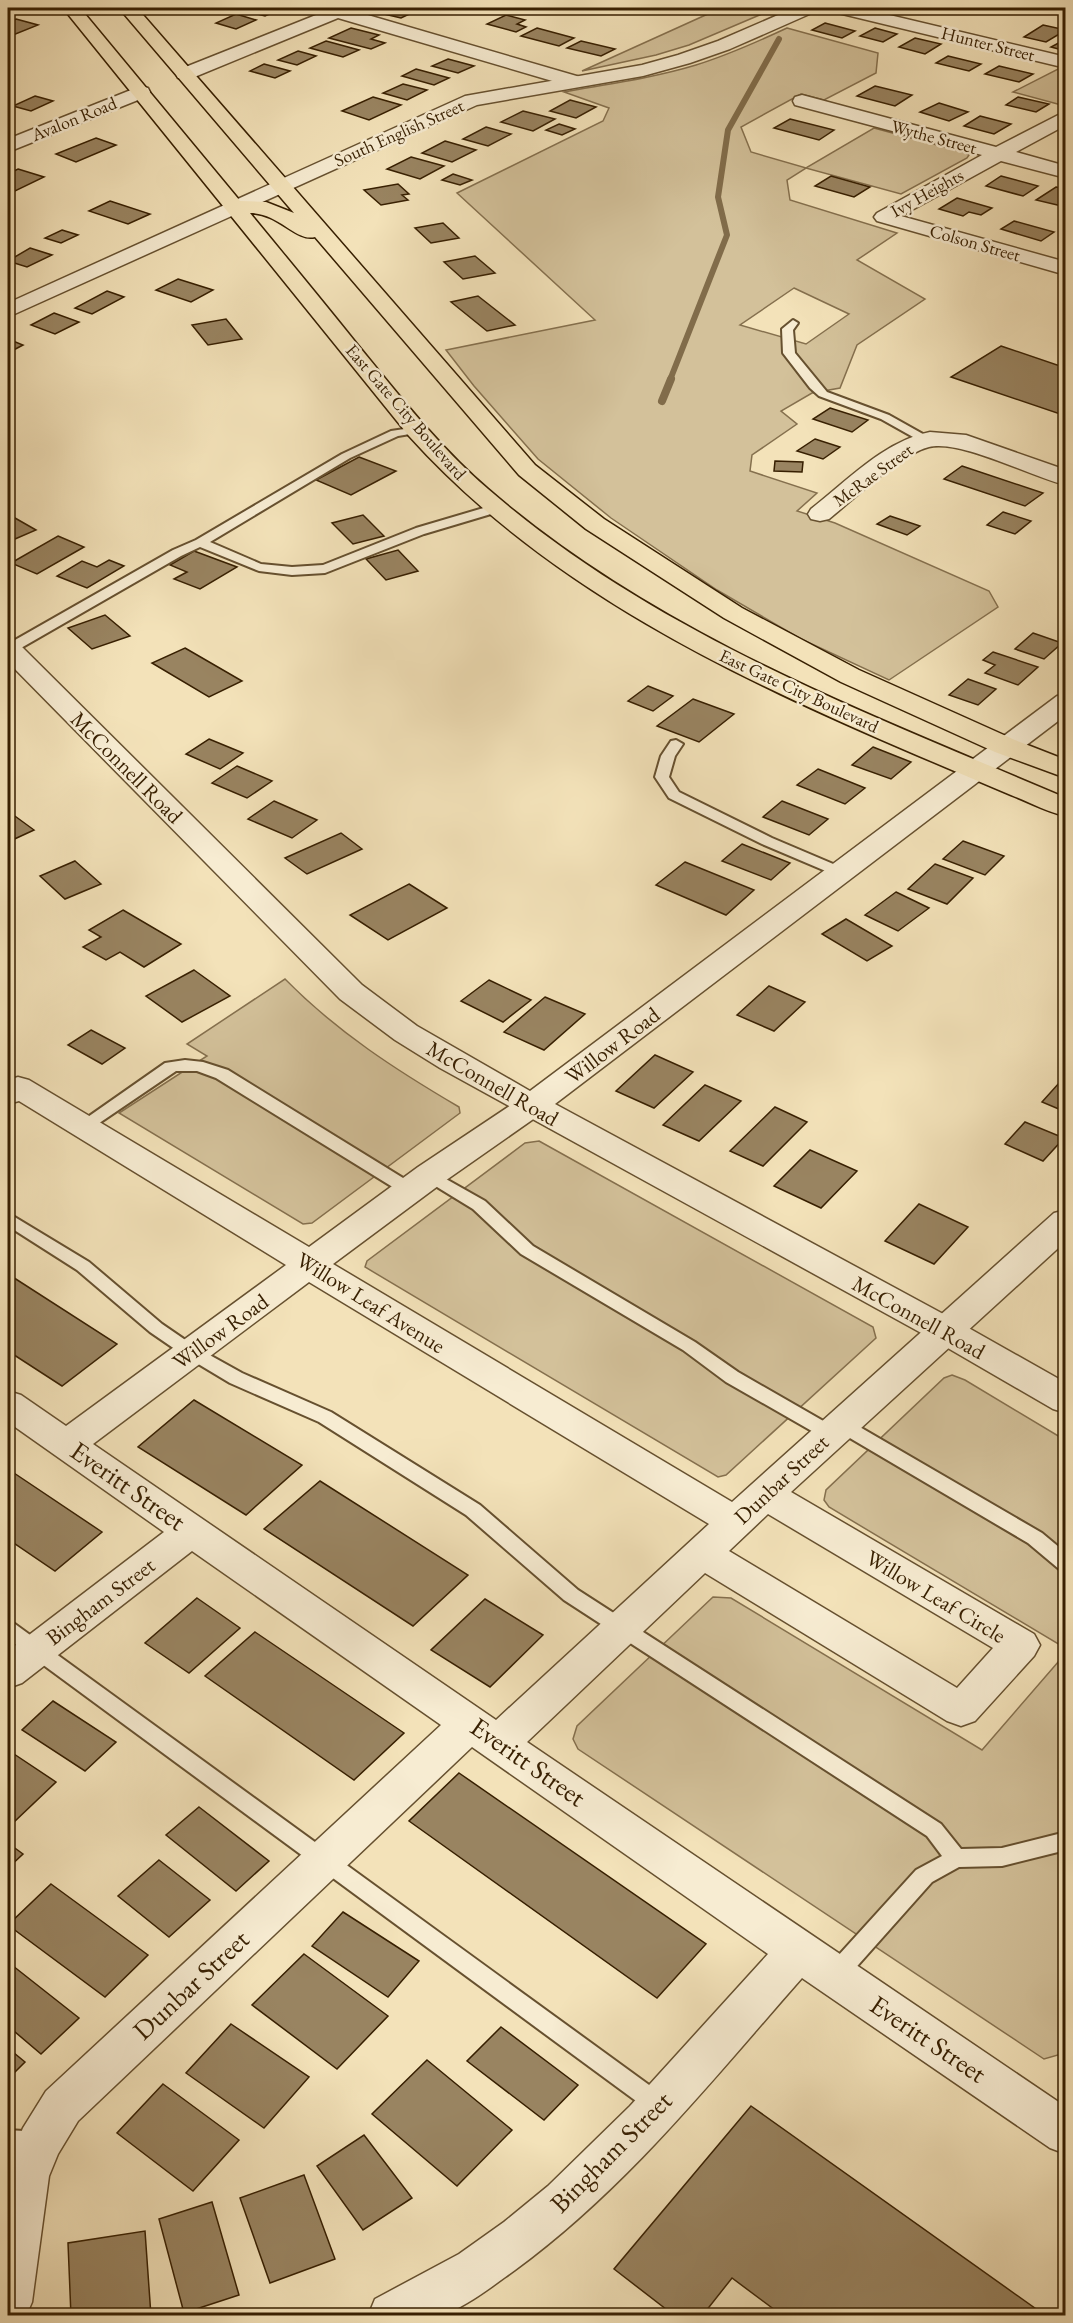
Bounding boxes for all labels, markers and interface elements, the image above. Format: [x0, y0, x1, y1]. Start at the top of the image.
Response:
street label: Hunter Street [939, 21, 1038, 66]
street label: Avalon Road [27, 91, 121, 146]
street label: South English Street [330, 93, 468, 171]
street label: Wythe Street [889, 114, 980, 159]
street label: Ivy Heights [886, 163, 968, 222]
street label: Colson Street [927, 219, 1023, 267]
street label: East Gate City Boulevard [341, 339, 472, 485]
street label: McRae Street [828, 438, 918, 511]
street label: East Gate City Boulevard [716, 644, 883, 738]
street label: McConnell Road [64, 705, 190, 830]
street label: Willow Road [559, 1000, 666, 1091]
street label: McConnell Road [422, 1034, 565, 1133]
street label: Willow Leaf Avenue [291, 1245, 451, 1360]
street label: McConnell Road [847, 1269, 991, 1366]
street label: Willow Road [167, 1286, 275, 1376]
street label: Dunbar Street [728, 1428, 835, 1531]
street label: Everitt Street [64, 1433, 193, 1538]
street label: Willow Leaf Circle [860, 1543, 1011, 1650]
street label: Bingham Street [40, 1551, 161, 1652]
street label: Everitt Street [464, 1709, 593, 1814]
street label: Dunbar Street [125, 1921, 257, 2047]
street label: Everitt Street [863, 1987, 994, 2091]
street label: Bingham Street [542, 2083, 680, 2220]

